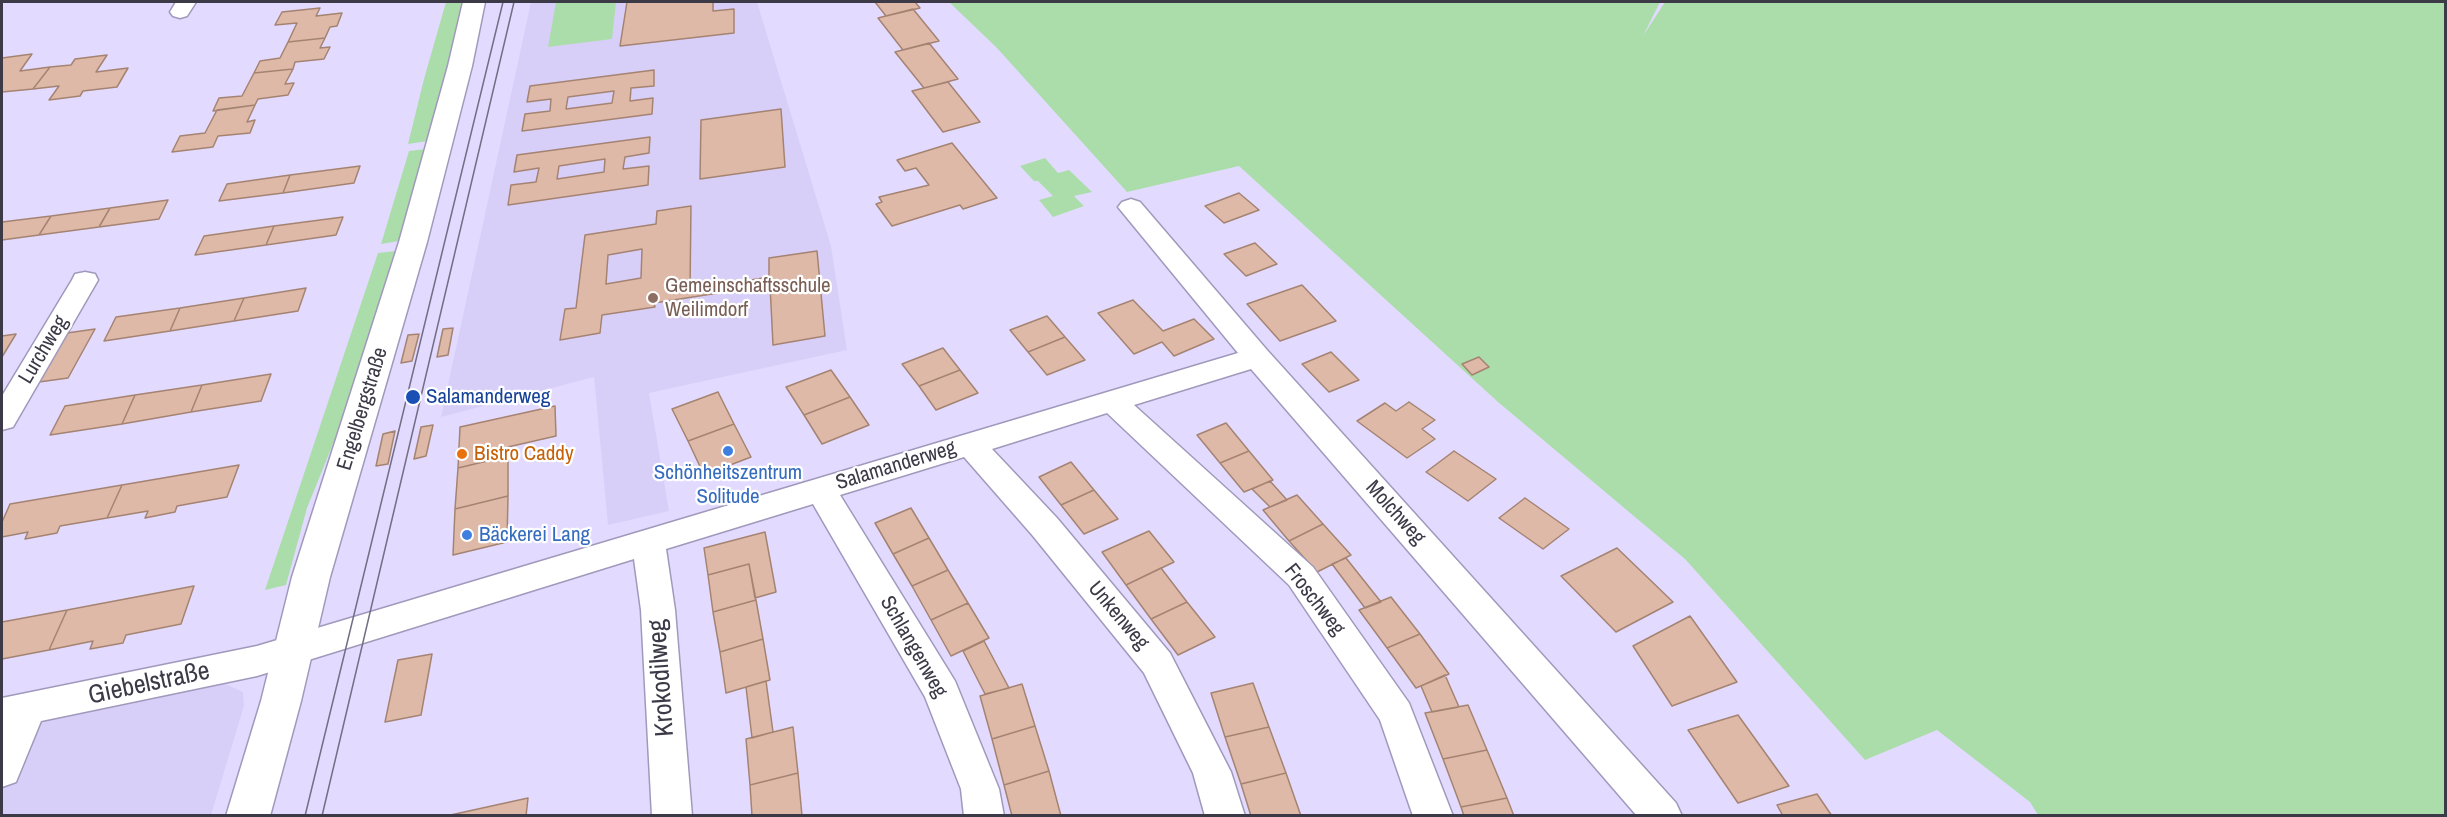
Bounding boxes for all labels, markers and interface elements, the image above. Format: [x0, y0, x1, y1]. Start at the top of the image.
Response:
place label: Gemeinschaftsschule Weilimdorf [665, 273, 831, 323]
marker: Gemeinschaftsschule Weilimdorf [646, 291, 660, 305]
street label: Lurchweg [14, 312, 74, 388]
street label: Engelbergstraße [332, 344, 394, 474]
place label: Salamanderweg [426, 384, 550, 410]
marker: Salamanderweg [404, 388, 422, 406]
street label: Salamanderweg [833, 436, 959, 496]
place label: Bistro Caddy [474, 441, 574, 467]
marker: Schönheitszentrum Solitude [721, 444, 735, 458]
marker: Bistro Caddy [455, 447, 469, 461]
place label: Schönheitszentrum Solitude [654, 460, 802, 510]
street label: Molchweg [1360, 476, 1430, 550]
place label: Bäckerei Lang [479, 522, 590, 548]
marker: Bäckerei Lang [460, 528, 474, 542]
street label: Froschweg [1278, 559, 1350, 641]
street label: Unkenweg [1082, 577, 1154, 655]
street label: Schlangenweg [874, 592, 952, 702]
street label: Krokodilweg [642, 618, 682, 738]
street label: Giebelstraße [85, 656, 213, 712]

